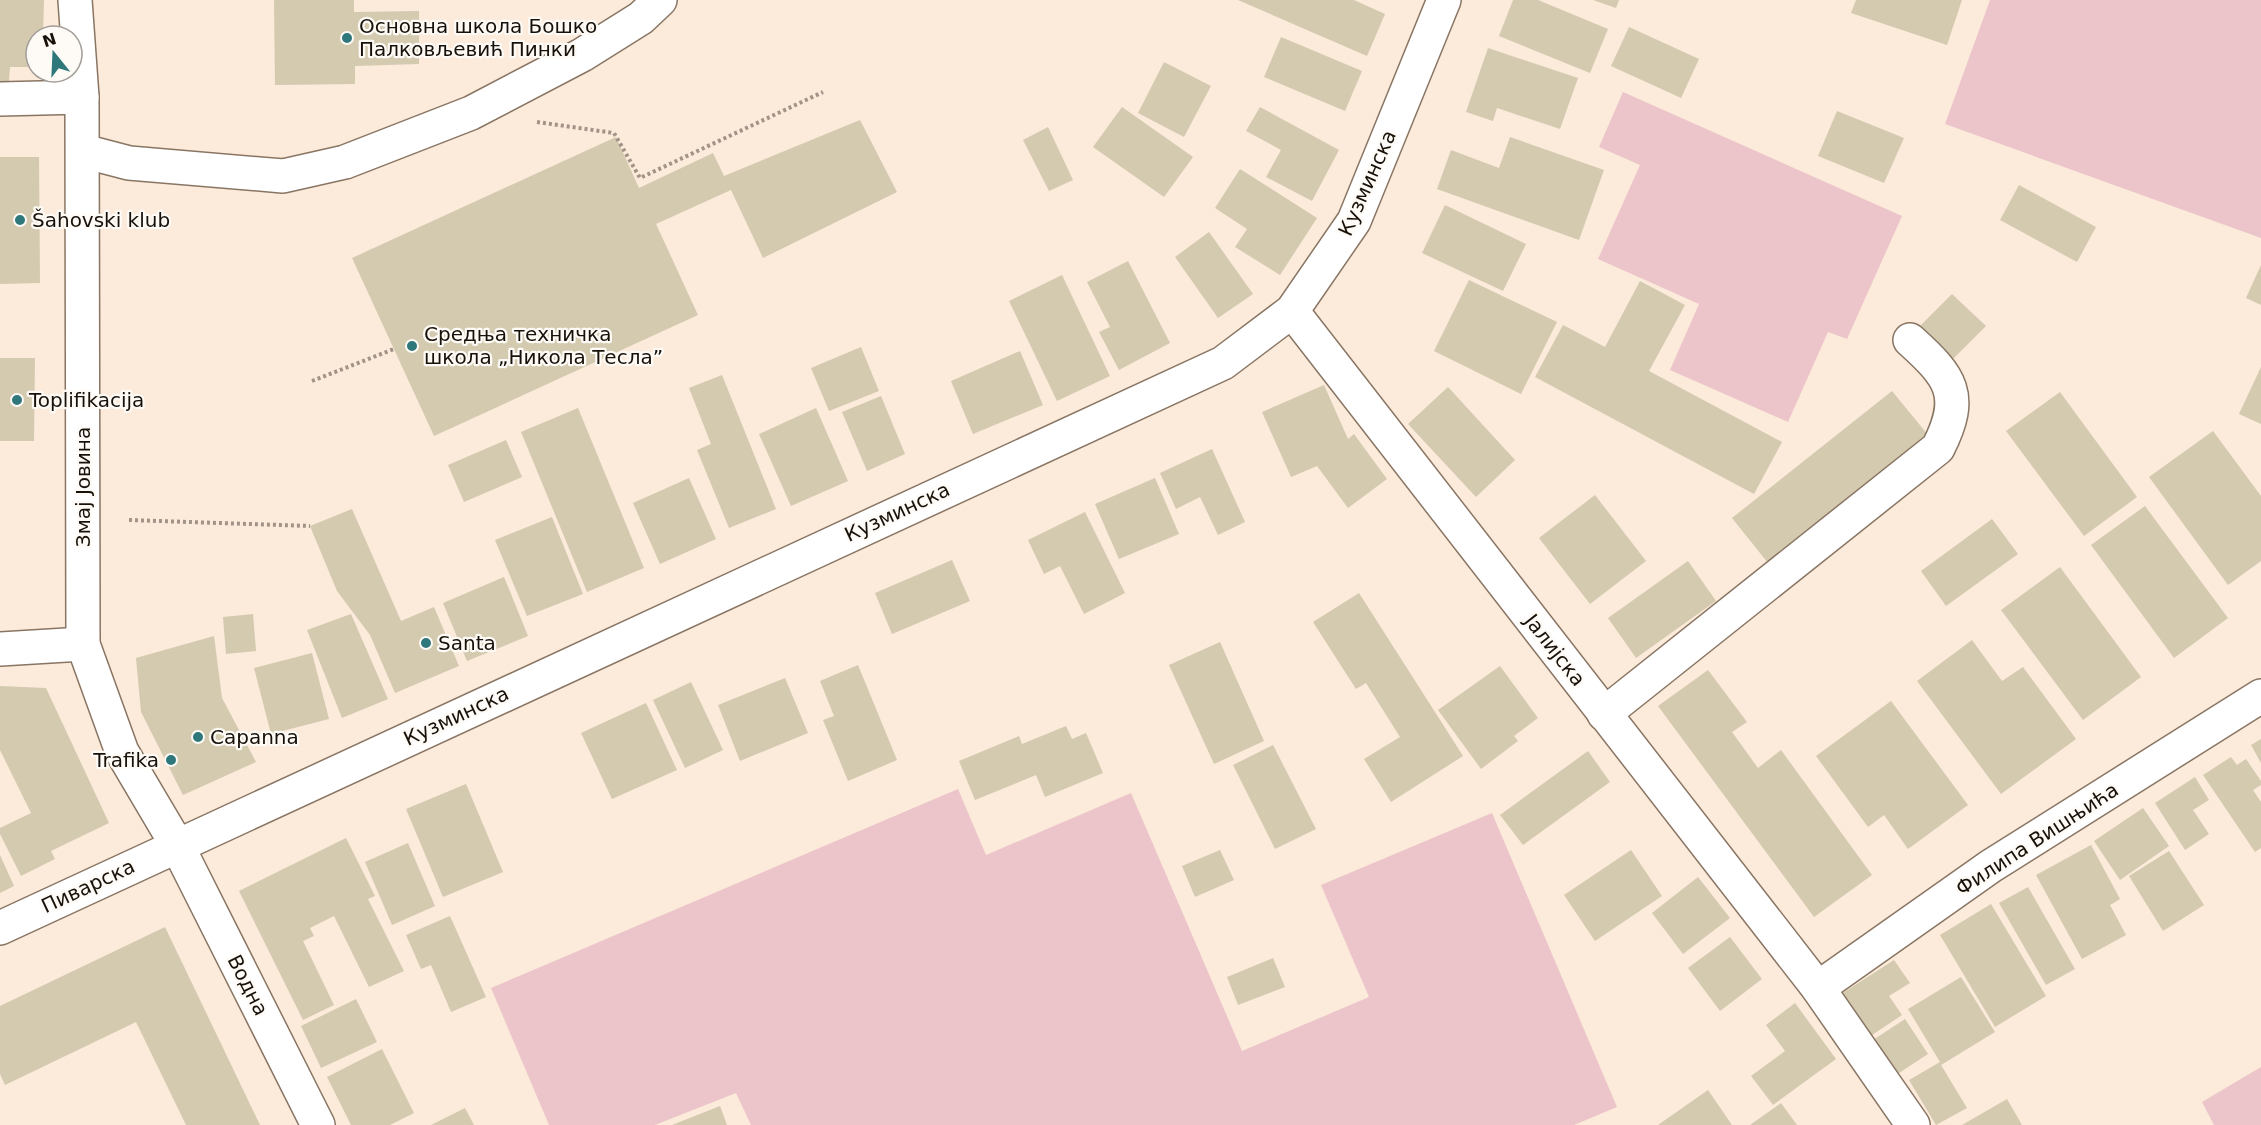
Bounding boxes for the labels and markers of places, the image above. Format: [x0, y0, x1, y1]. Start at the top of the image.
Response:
place label: Основна школа Бошко Палковљевић Пинки [359, 14, 597, 61]
marker: Основна школа Бошко Палковљевић Пинки [340, 31, 354, 45]
place label: Šahovski klub [32, 208, 170, 232]
marker: Šahovski klub [13, 213, 27, 227]
place label: Средња техничка школа „Никола Тесла” [424, 322, 663, 369]
marker: Средња техничка школа „Никола Тесла” [405, 339, 419, 353]
place label: Toplifikacija [28, 388, 144, 412]
marker: Toplifikacija [10, 393, 24, 407]
place label: Santa [438, 631, 496, 655]
marker: Santa [419, 636, 433, 650]
place label: Capanna [210, 725, 299, 749]
marker: Capanna [191, 730, 205, 744]
place label: Trafika [92, 748, 159, 772]
marker: Trafika [164, 753, 178, 767]

